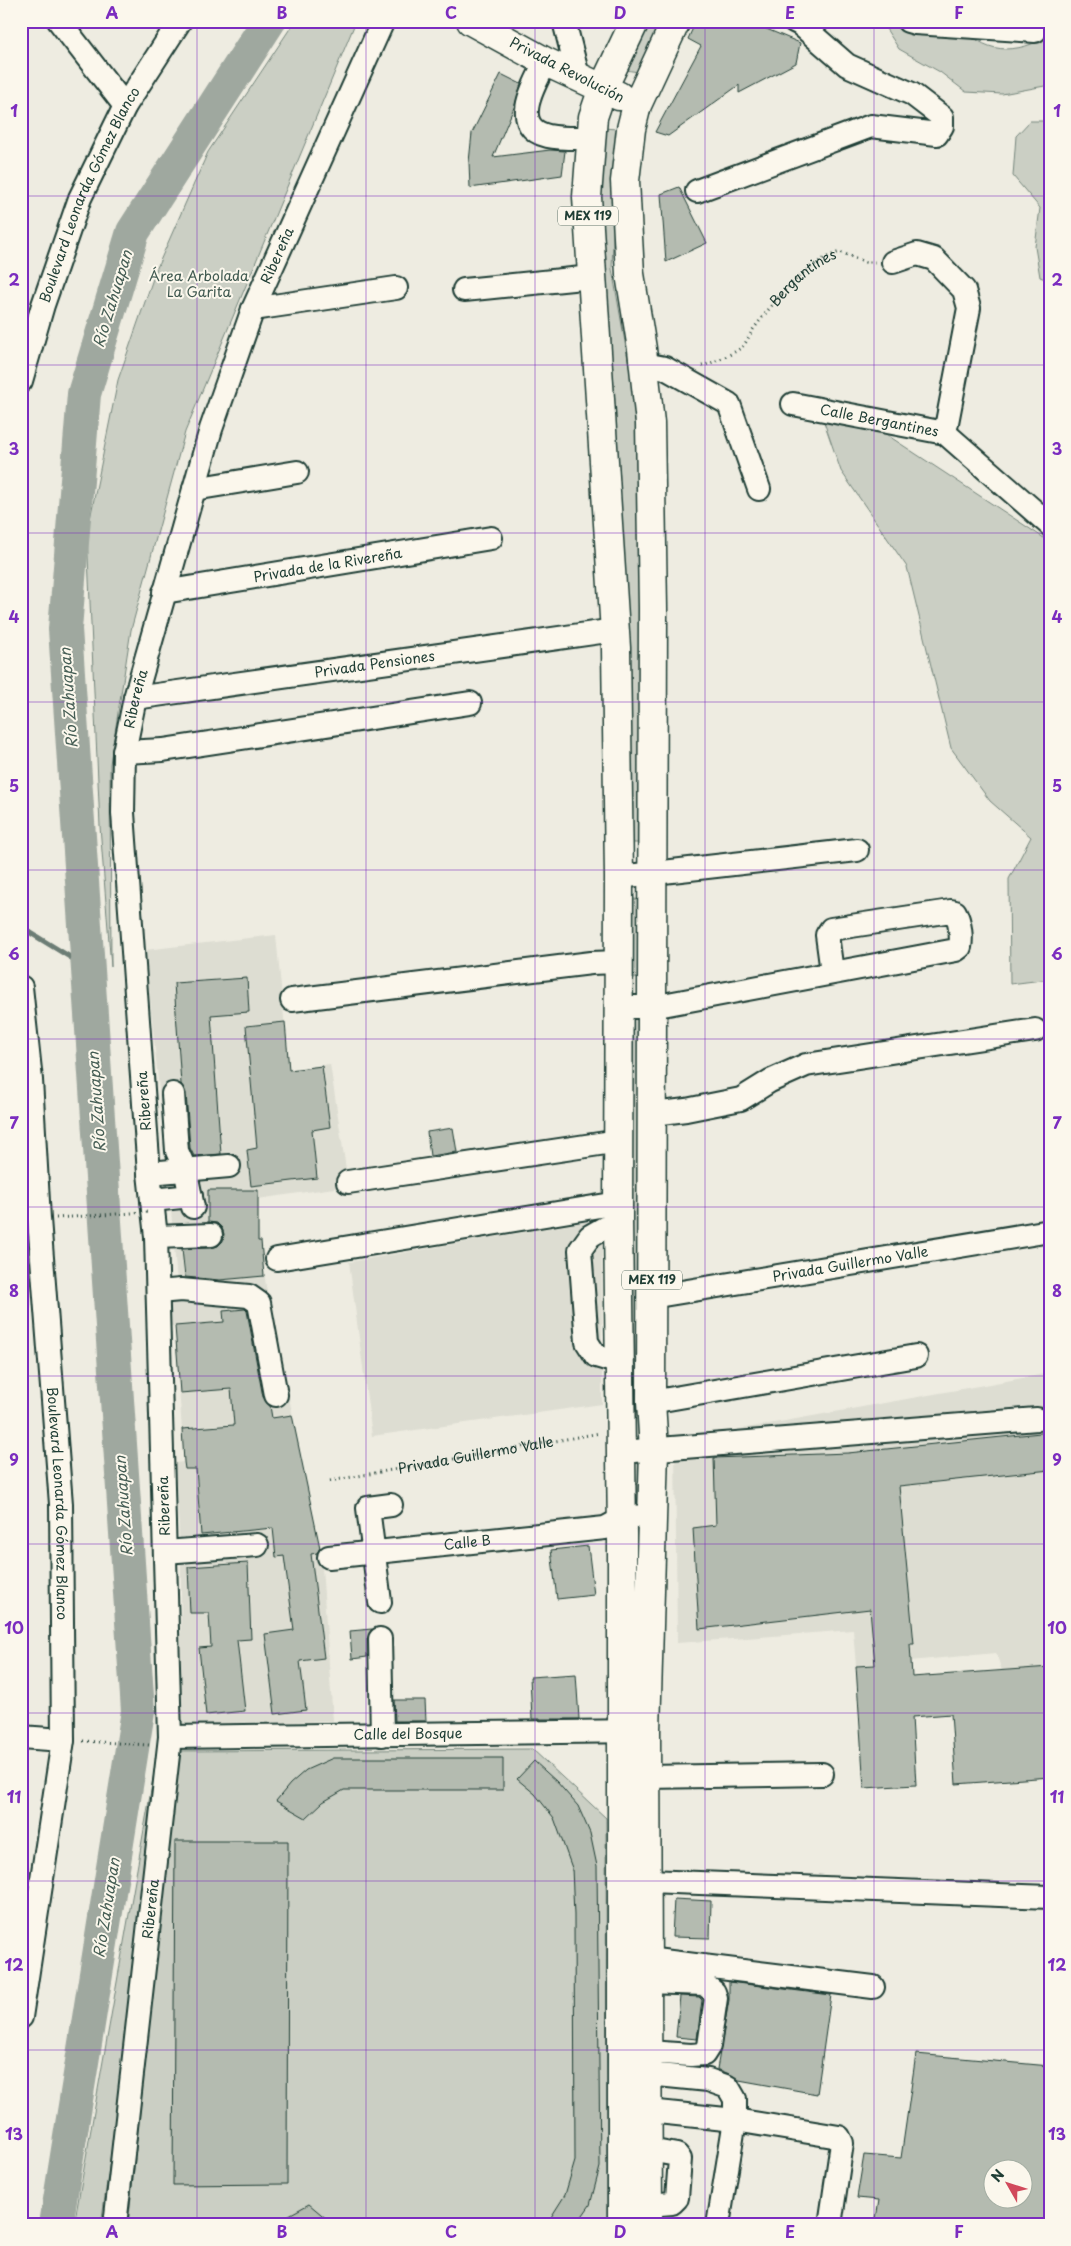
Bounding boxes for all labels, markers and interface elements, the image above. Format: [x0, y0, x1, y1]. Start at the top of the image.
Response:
text: A [106, 0, 119, 24]
text: B [277, 0, 288, 24]
text: C [445, 0, 457, 24]
text: D [614, 0, 626, 24]
text: E [785, 0, 795, 24]
text: F [954, 0, 964, 24]
street label: Privada Revolución [506, 32, 628, 108]
street label: Boulevard Leonarda Gómez Blanco [34, 82, 145, 305]
text: 1 [10, 98, 18, 122]
text: 1 [1053, 98, 1061, 122]
road number: MEX 119 [558, 207, 618, 226]
street label: Ribereña [255, 223, 299, 287]
street label: Bergantines [764, 243, 839, 311]
water label: Río Zahuapan [86, 246, 138, 350]
park label: Área Arbolada La Garita [149, 265, 249, 302]
text: 2 [8, 267, 20, 291]
text: 2 [1051, 267, 1063, 291]
street label: Calle Bergantines [818, 398, 941, 442]
text: 3 [9, 436, 19, 460]
text: 3 [1052, 436, 1062, 460]
street label: Privada de la Rivereña [252, 542, 405, 587]
text: 4 [9, 604, 20, 628]
text: 4 [1052, 604, 1063, 628]
street label: Privada Pensiones [313, 645, 436, 682]
water label: Río Zahuapan [52, 646, 82, 749]
street label: Ribereña [118, 667, 153, 730]
text: 5 [9, 773, 19, 797]
text: 5 [1052, 773, 1062, 797]
text: 6 [8, 941, 20, 965]
text: 6 [1051, 941, 1063, 965]
water label: Río Zahuapan [80, 1050, 110, 1153]
street label: Ribereña [131, 1070, 156, 1132]
text: 7 [9, 1110, 19, 1134]
text: 7 [1052, 1110, 1062, 1134]
street label: Privada Guillermo Valle [771, 1240, 930, 1287]
road number: MEX 119 [622, 1270, 682, 1290]
text: 8 [9, 1278, 19, 1302]
text: 8 [1052, 1278, 1062, 1302]
street label: Boulevard Leonarda Gómez Blanco [42, 1386, 73, 1620]
street label: Privada Guillermo Valle [396, 1430, 555, 1479]
text: 9 [9, 1447, 19, 1471]
text: 9 [1052, 1447, 1062, 1471]
water label: Río Zahuapan [107, 1454, 137, 1557]
street label: Ribereña [152, 1475, 175, 1536]
street label: Calle B [443, 1529, 492, 1555]
text: 10 [4, 1615, 24, 1639]
text: 10 [1047, 1615, 1067, 1639]
street label: Calle del Bosque [353, 1722, 463, 1745]
text: 11 [7, 1784, 21, 1808]
text: 11 [1050, 1784, 1064, 1808]
water label: Río Zahuapan [86, 1855, 125, 1959]
street label: Ribereña [136, 1878, 164, 1940]
text: 12 [5, 1952, 23, 1976]
text: 12 [1048, 1952, 1066, 1976]
text: 13 [5, 2121, 23, 2145]
text: 13 [1048, 2121, 1066, 2145]
north arrow [984, 2158, 1034, 2208]
text: N [986, 2165, 1009, 2186]
text: A [106, 2219, 119, 2243]
text: B [277, 2219, 288, 2243]
text: C [445, 2219, 457, 2243]
text: D [614, 2219, 626, 2243]
text: E [785, 2219, 795, 2243]
text: F [954, 2219, 964, 2243]

